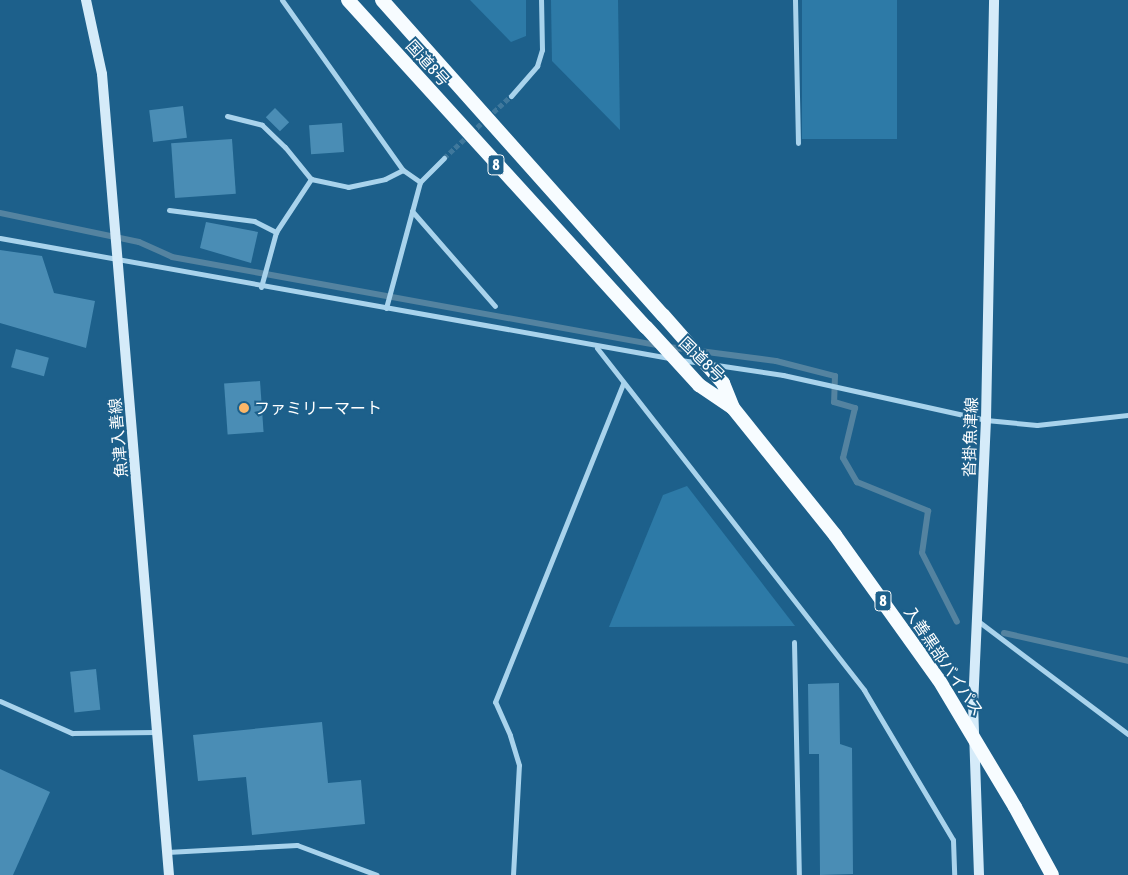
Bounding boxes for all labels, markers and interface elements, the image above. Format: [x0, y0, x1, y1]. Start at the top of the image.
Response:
street label: 国道8号 [402, 36, 454, 90]
road number: 8 [487, 152, 505, 178]
street label: 国道8号 [675, 333, 729, 385]
street label: 魚津入善線 [105, 397, 131, 479]
street label: 沓掛魚津線 [959, 397, 981, 477]
place label: ファミリーマート [254, 398, 382, 418]
marker: ファミリーマート [238, 402, 250, 414]
road number: 8 [874, 588, 892, 614]
street label: 入善黒部バイパス [900, 603, 988, 719]

